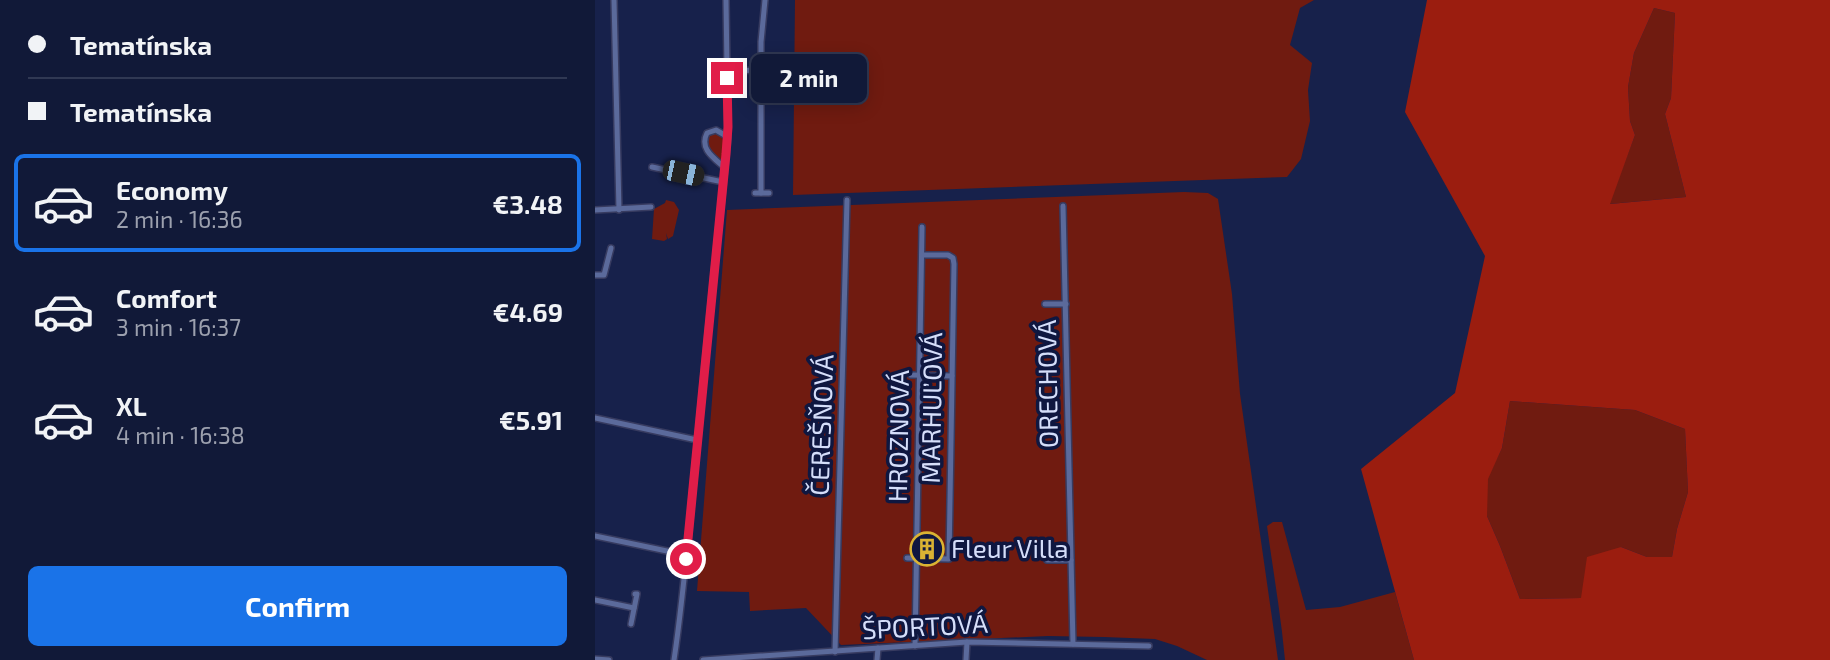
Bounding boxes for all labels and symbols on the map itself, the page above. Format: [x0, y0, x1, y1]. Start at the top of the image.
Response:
callout: 2 min [751, 54, 867, 102]
route end [711, 62, 743, 94]
car [661, 158, 706, 188]
street label: ORECHOVÁ [1030, 320, 1063, 448]
street label: MARHUĽOVÁ [914, 332, 947, 484]
street label: ČEREŠŇOVÁ [803, 354, 838, 496]
street label: HROZNOVÁ [881, 370, 914, 502]
building icon: Fleur Villa [908, 530, 946, 568]
place label: Fleur Villa [951, 532, 1069, 563]
route start [670, 543, 702, 575]
street label: ŠPORTOVÁ [861, 607, 989, 644]

